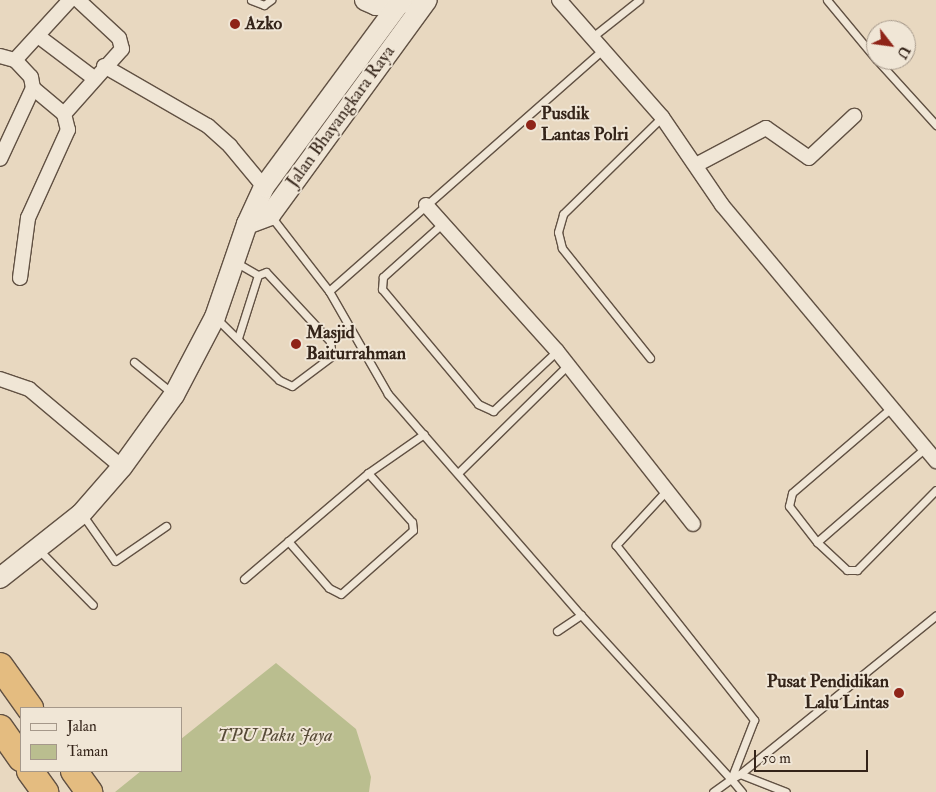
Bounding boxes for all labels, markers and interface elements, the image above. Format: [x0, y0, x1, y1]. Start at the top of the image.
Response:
place label: Azko [245, 13, 282, 35]
marker: Azko [229, 18, 241, 30]
north arrow [866, 20, 916, 70]
street label: Jalan Bhayangkara Raya [282, 42, 400, 192]
text: U [893, 43, 914, 62]
place label: Pusdik Lantas Polri [541, 104, 629, 146]
marker: Pusdik Lantas Polri [525, 119, 537, 131]
place label: Masjid Baiturrahman [306, 323, 406, 366]
marker: Masjid Baiturrahman [290, 338, 302, 350]
place label: Pusat Pendidikan Lalu Lintas [767, 672, 889, 714]
marker: Pusat Pendidikan Lalu Lintas [893, 687, 905, 699]
legend [20, 707, 182, 772]
text: Jalan [67, 717, 97, 736]
park label: TPU Paku Jaya [217, 725, 333, 747]
scale bar [756, 740, 870, 772]
text: Taman [67, 742, 108, 761]
text: 50 m [762, 749, 791, 768]

